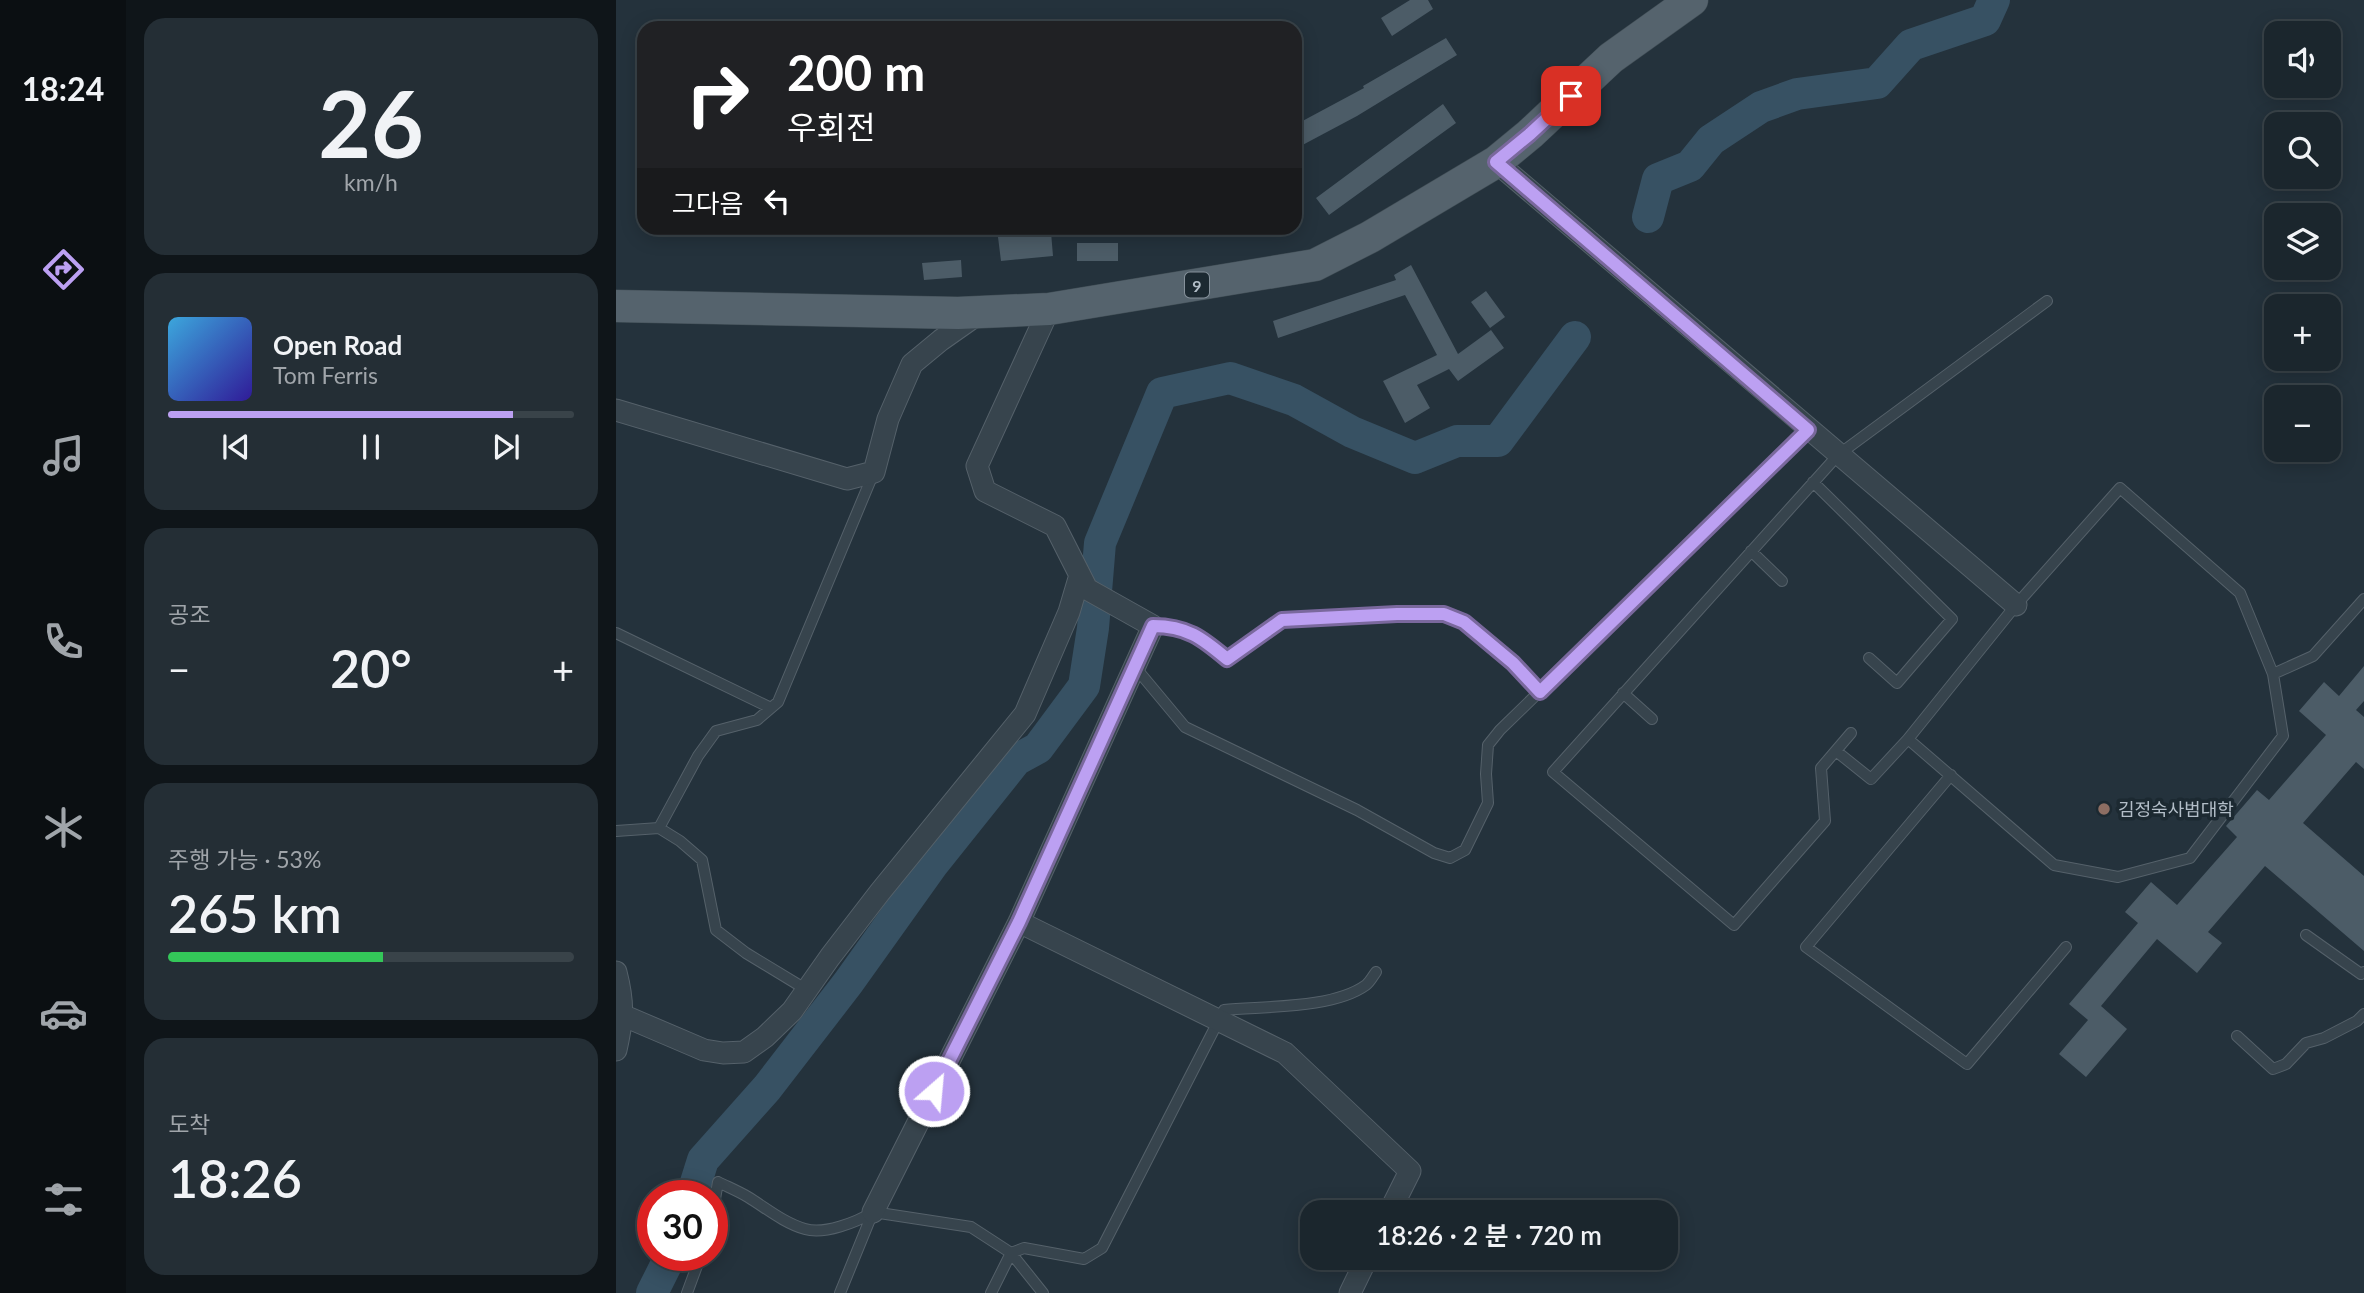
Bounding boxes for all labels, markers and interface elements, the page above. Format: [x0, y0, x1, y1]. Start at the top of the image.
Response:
map controls [2264, 21, 2341, 462]
button: sound [2264, 21, 2341, 98]
text: 200 m [787, 43, 925, 101]
icon: right [672, 49, 763, 140]
pin [1541, 66, 1601, 126]
text: 26 [318, 68, 424, 177]
text: 18:24 [22, 69, 104, 108]
icon: arrive [1552, 77, 1590, 115]
text: 우회전 [787, 107, 875, 146]
button: search [2264, 112, 2341, 189]
text: km/h [344, 168, 398, 196]
icon: left [758, 182, 796, 220]
text: 그다음 [672, 187, 744, 219]
button: layers [2264, 203, 2341, 280]
icon: directions [39, 245, 88, 294]
road number: 9 [1185, 272, 1209, 298]
button: + [2264, 294, 2341, 371]
text: Open Road [273, 329, 402, 361]
text: Tom Ferris [273, 361, 378, 389]
button: − [2264, 385, 2341, 462]
icon: previous [217, 428, 255, 466]
icon: pause [352, 428, 390, 466]
icon: next [487, 428, 525, 466]
icon: music [39, 431, 88, 480]
text: 공조 [168, 600, 210, 628]
icon: phone [39, 617, 88, 666]
text: 20° [330, 637, 412, 699]
text: − [168, 646, 190, 692]
text: + [552, 646, 574, 692]
place label: 김정숙사범대학 [2118, 798, 2234, 820]
marker: 김정숙사범대학 [2096, 801, 2112, 817]
icon: climate [39, 803, 88, 852]
text: 주행 가능 · 53% [168, 845, 321, 873]
text: 265 km [168, 882, 342, 944]
icon: car [39, 989, 88, 1038]
position arrow [897, 1054, 971, 1128]
text: 도착 [168, 1110, 210, 1138]
text: 18:26 [168, 1147, 302, 1209]
icon: filters [39, 1175, 88, 1224]
speed limit sign: 30 [637, 1180, 728, 1271]
text: 18:26 · 2 분 · 720 m [1376, 1219, 1602, 1251]

